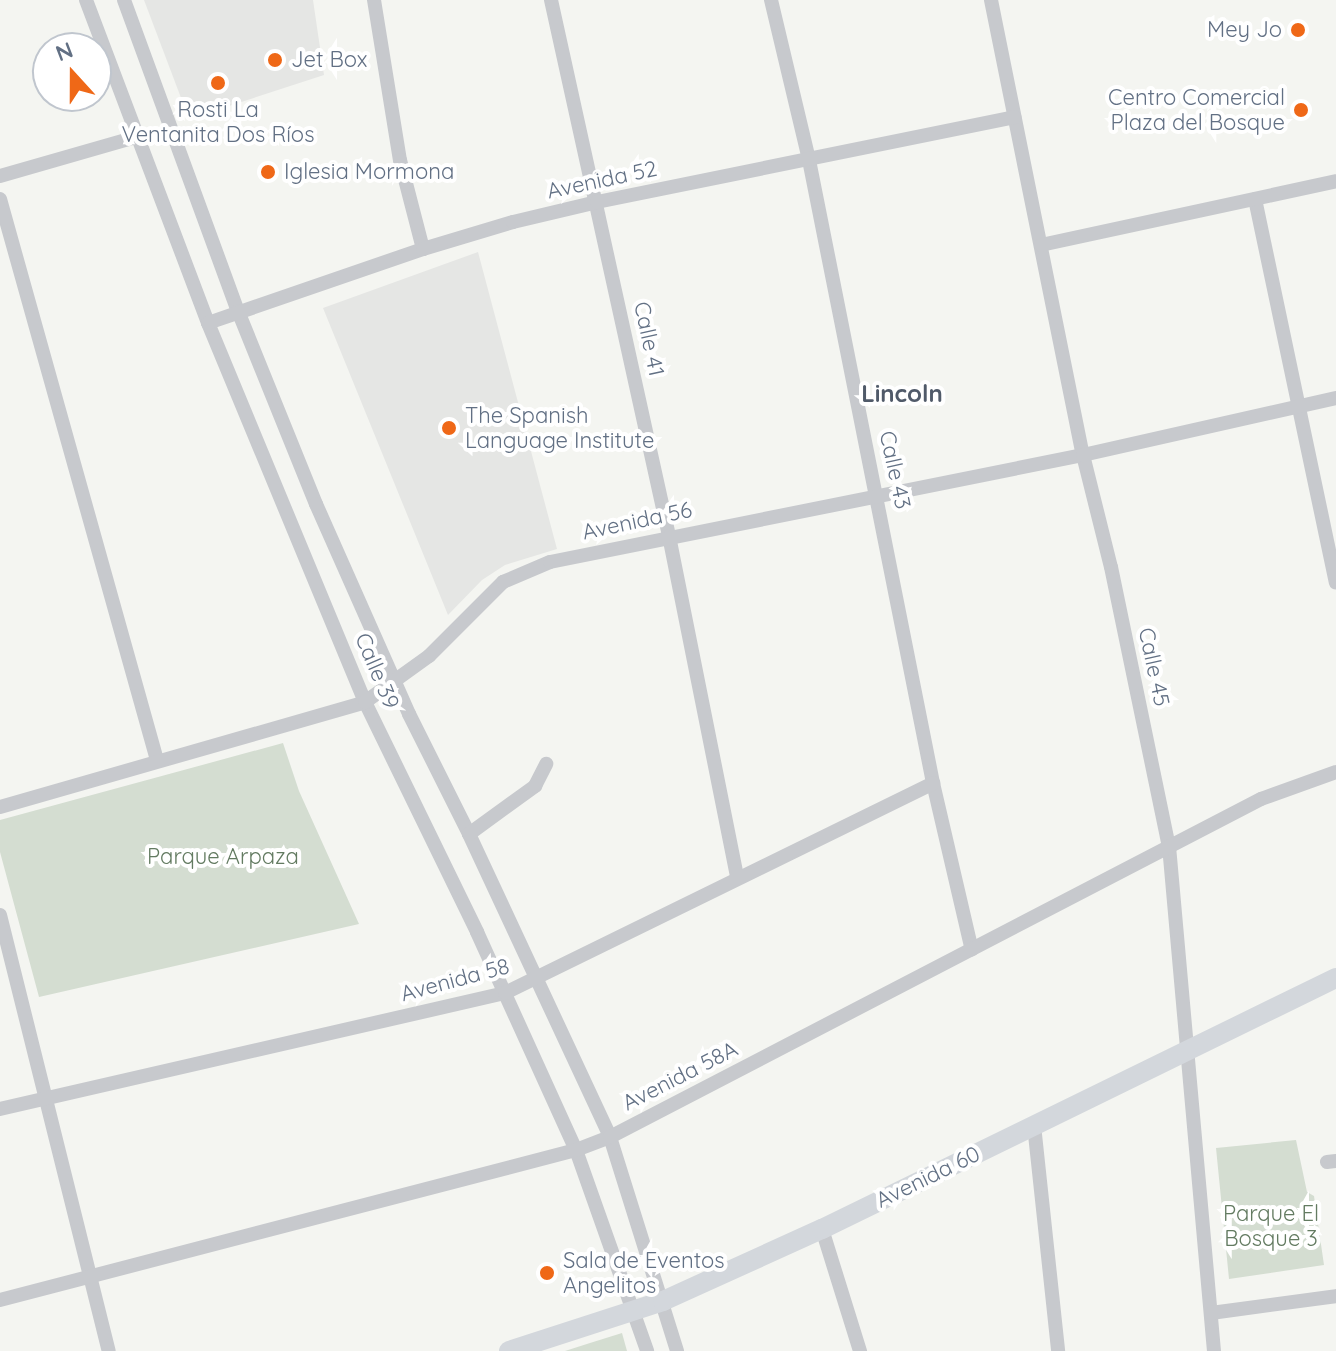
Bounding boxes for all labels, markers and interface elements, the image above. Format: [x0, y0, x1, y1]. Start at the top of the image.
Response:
place label: Mey Jo [1207, 17, 1282, 43]
marker: Mey Jo [1289, 21, 1307, 39]
north arrow [32, 32, 112, 112]
text: N [52, 35, 77, 67]
place label: Jet Box [291, 47, 367, 73]
marker: Jet Box [266, 51, 284, 69]
marker: Rosti La Ventanita Dos Ríos [209, 74, 227, 92]
place label: Centro Comercial Plaza del Bosque [1108, 84, 1285, 136]
place label: Rosti La Ventanita Dos Ríos [122, 96, 314, 148]
marker: Centro Comercial Plaza del Bosque [1292, 101, 1310, 119]
street label: Avenida 52 [545, 155, 659, 205]
place label: Iglesia Mormona [284, 159, 454, 185]
marker: Iglesia Mormona [259, 163, 277, 181]
street label: Calle 41 [628, 299, 670, 379]
district label: Lincoln [861, 380, 943, 408]
place label: The Spanish Language Institute [465, 402, 654, 454]
marker: The Spanish Language Institute [440, 419, 458, 437]
street label: Calle 43 [874, 429, 916, 511]
street label: Avenida 56 [580, 496, 694, 546]
street label: Calle 45 [1133, 625, 1175, 709]
street label: Calle 39 [349, 629, 405, 713]
park label: Parque Arpaza [147, 844, 299, 870]
street label: Avenida 58 [398, 953, 512, 1007]
street label: Avenida 58A [618, 1036, 742, 1116]
street label: Avenida 60 [872, 1140, 984, 1214]
park label: Parque El Bosque 3 [1223, 1200, 1319, 1252]
place label: Sala de Eventos Angelitos [563, 1247, 725, 1298]
marker: Sala de Eventos Angelitos [538, 1264, 556, 1282]

